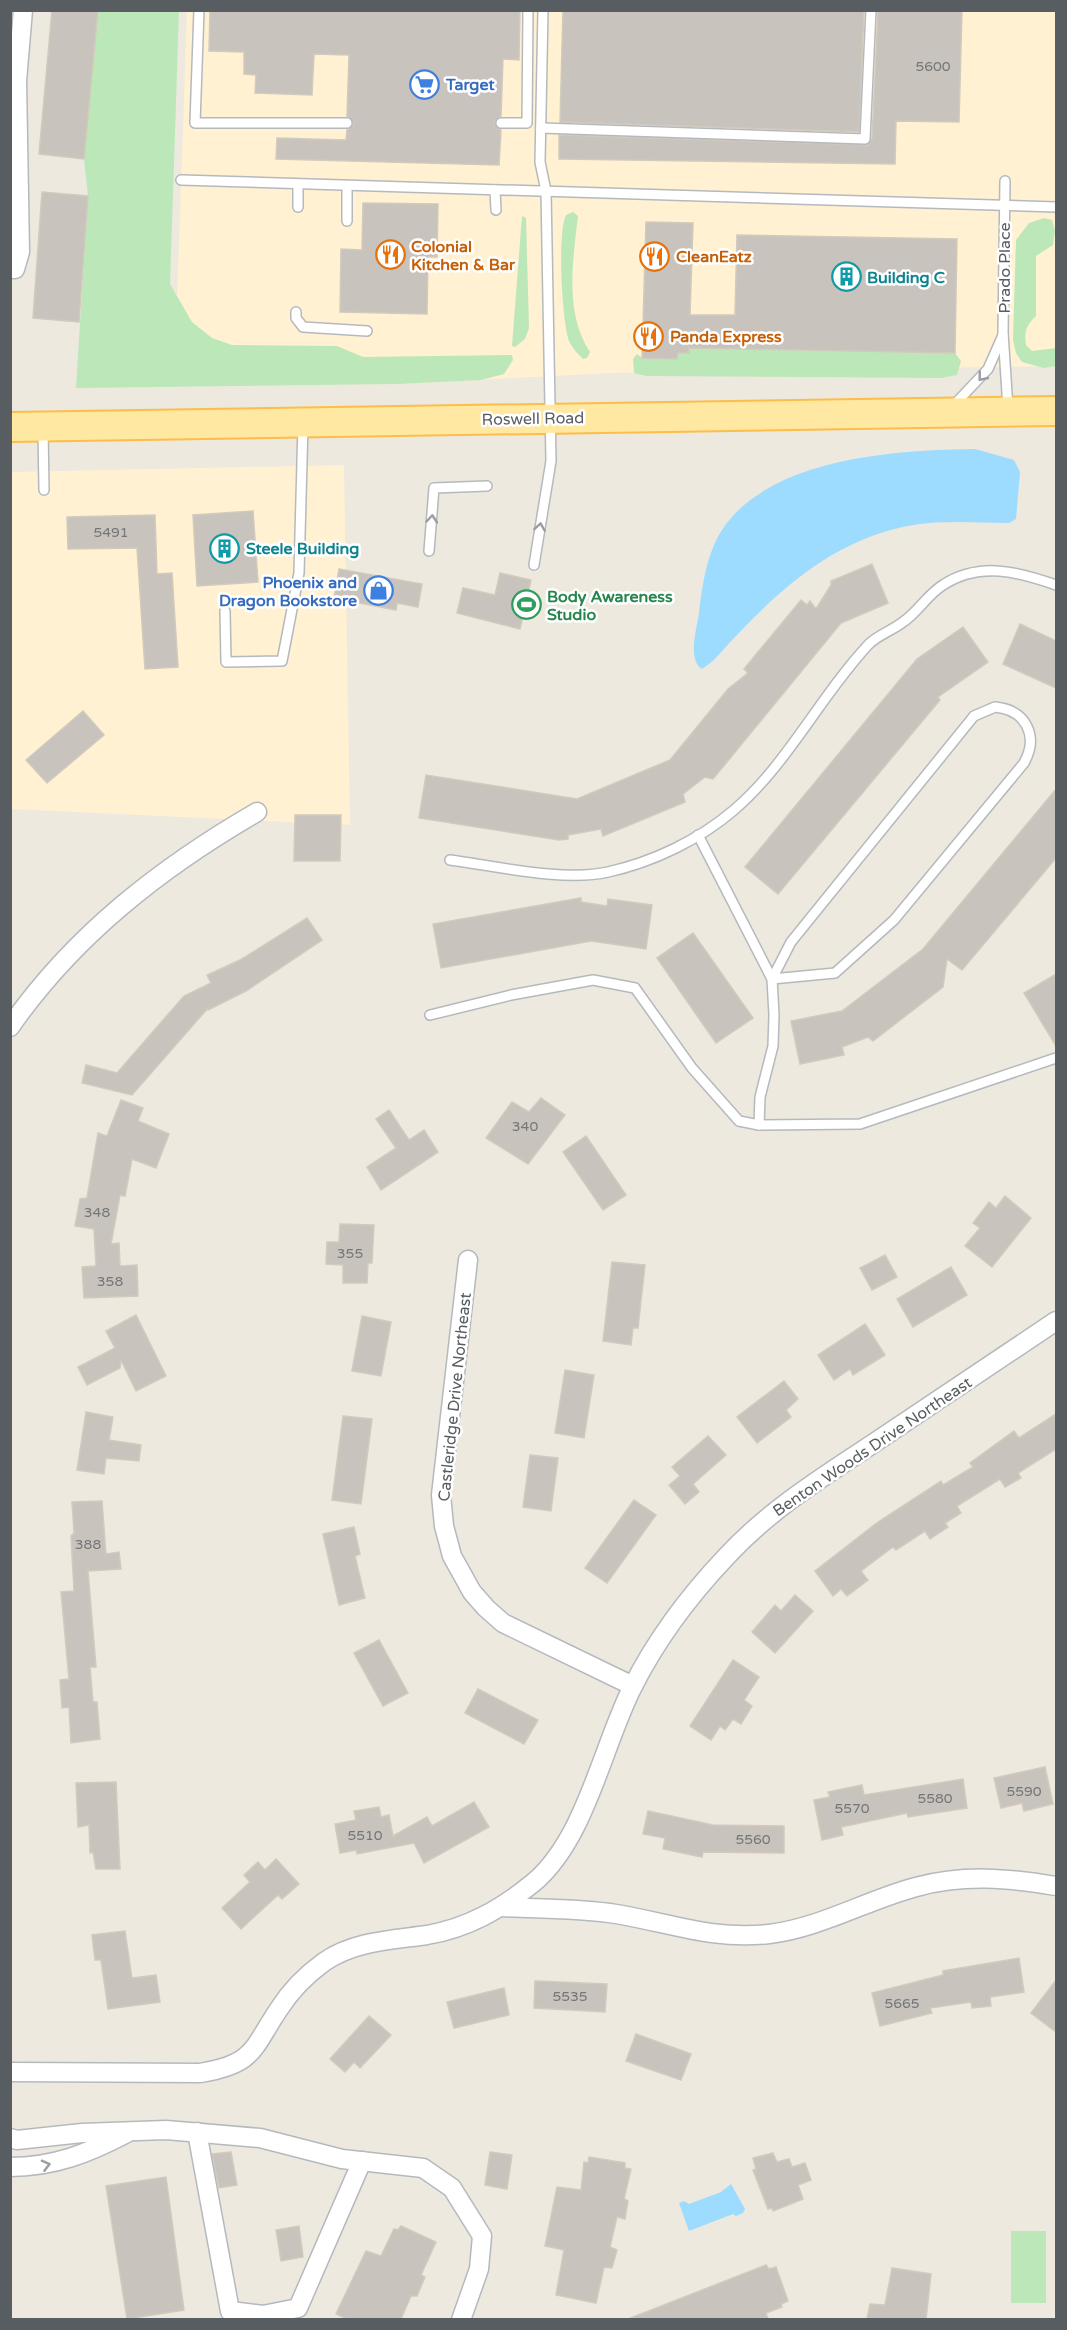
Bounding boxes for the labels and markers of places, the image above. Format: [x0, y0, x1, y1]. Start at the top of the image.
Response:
supermarket icon: Target [409, 68, 441, 100]
place label: Target [445, 75, 495, 95]
place label: Colonial Kitchen & Bar [411, 237, 516, 275]
restaurant icon: Colonial Kitchen & Bar [374, 239, 406, 271]
restaurant icon: CleanEatz [639, 240, 671, 272]
place label: CleanEatz [676, 247, 752, 267]
building icon: Building C [830, 261, 862, 293]
place label: Building C [867, 268, 945, 288]
restaurant icon: Panda Express [633, 320, 665, 352]
place label: Panda Express [670, 327, 782, 347]
building icon: Steele Building [209, 532, 241, 564]
place label: Steele Building [246, 539, 359, 559]
place label: Phoenix and Dragon Bookstore [219, 573, 357, 611]
shop icon: Phoenix and Dragon Bookstore [362, 575, 394, 607]
place label: Body Awareness Studio [547, 587, 673, 625]
sports icon: Body Awareness Studio [510, 589, 542, 621]

